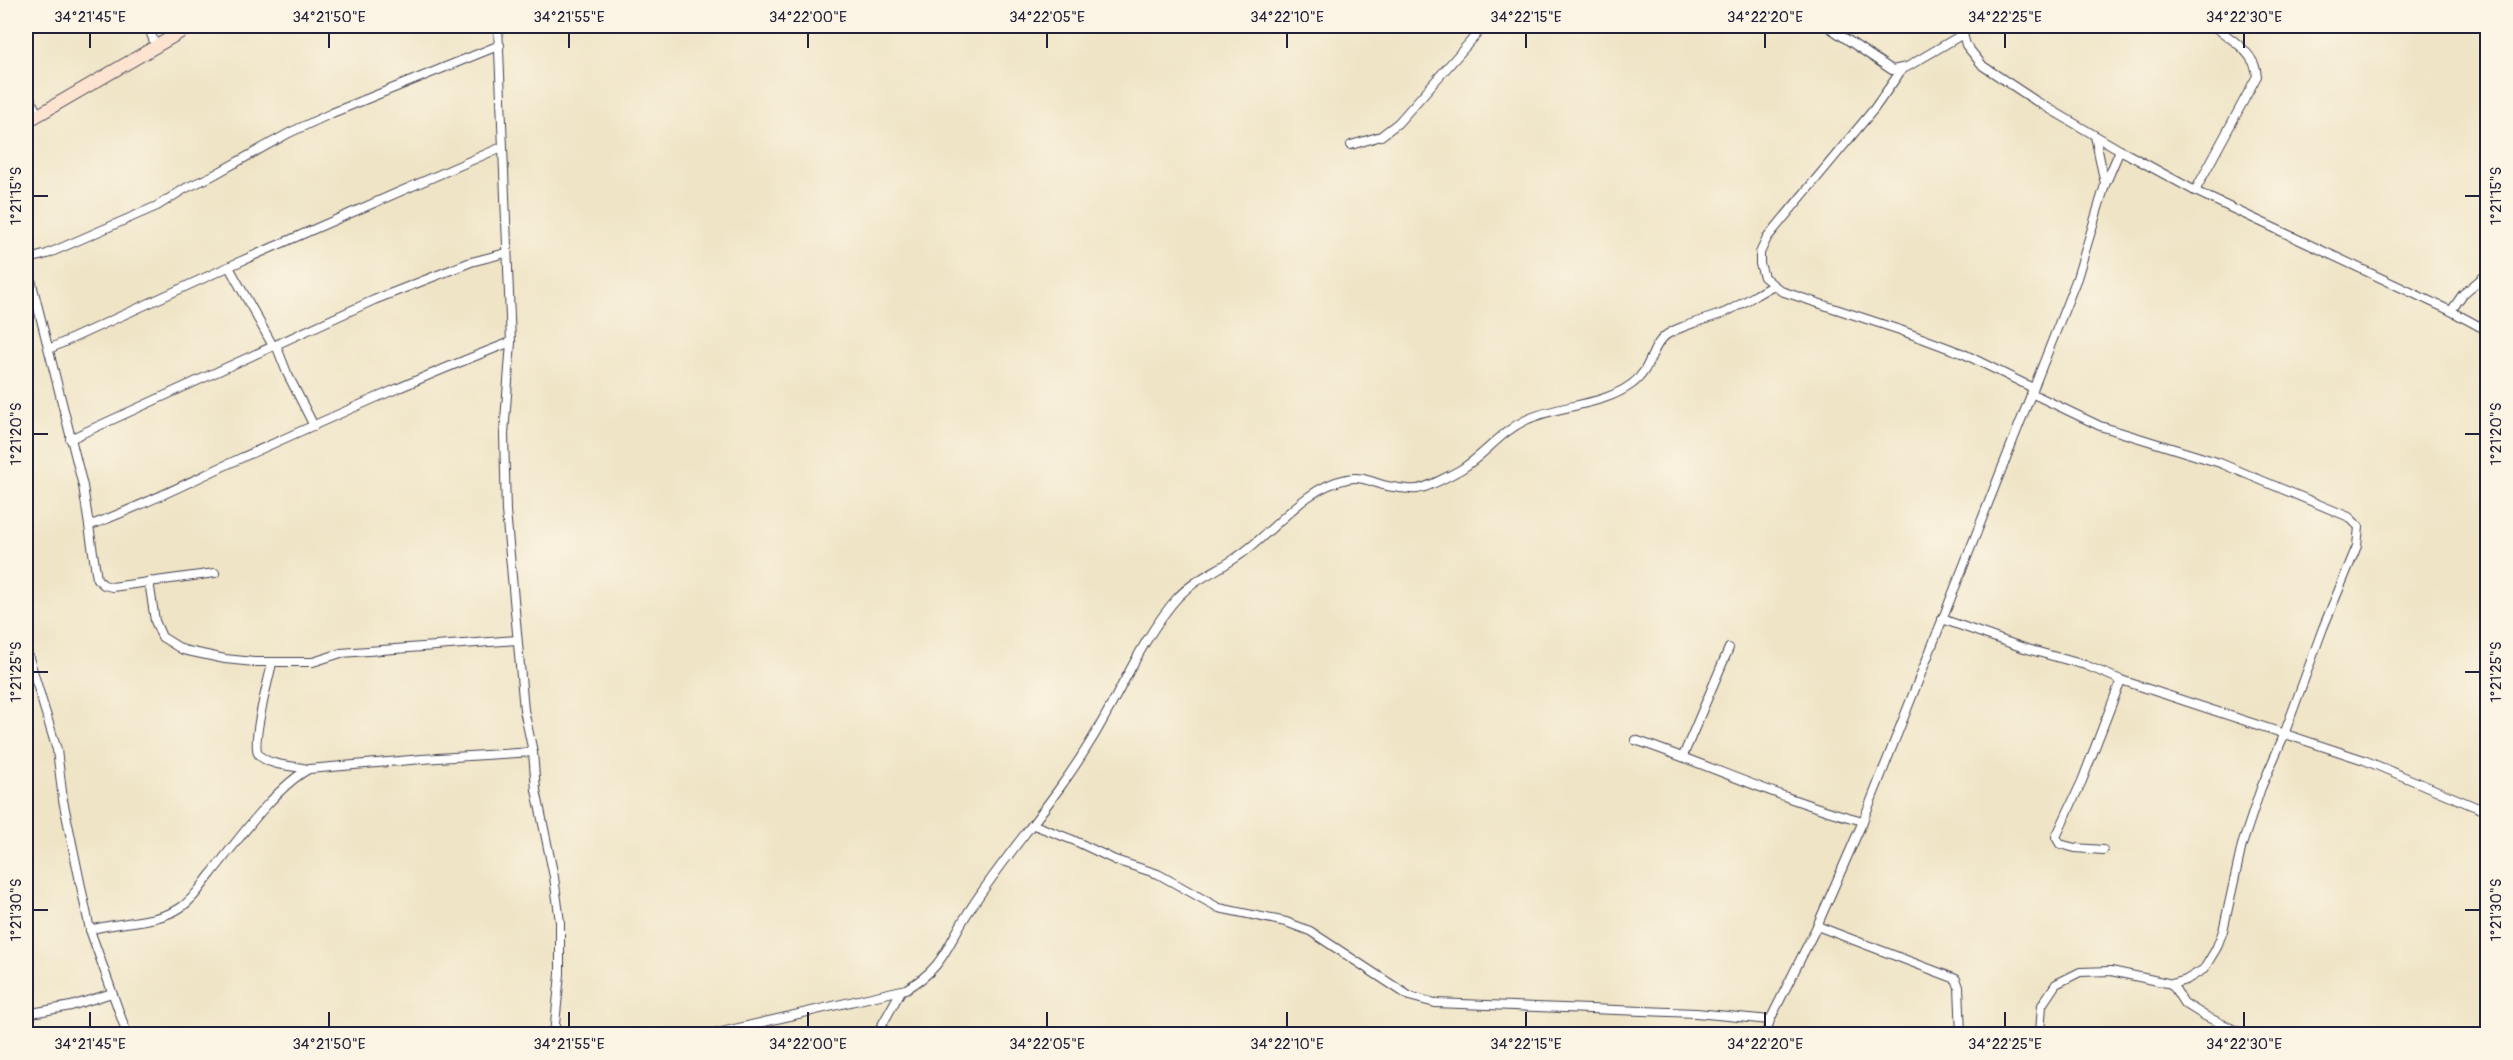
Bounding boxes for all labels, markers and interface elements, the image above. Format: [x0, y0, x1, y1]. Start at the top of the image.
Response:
text: 34°21'45"E [54, 8, 126, 27]
text: 34°21'50"E [292, 8, 366, 27]
text: 34°21'55"E [533, 8, 605, 27]
text: 34°22'00"E [769, 8, 847, 27]
text: 34°22'05"E [1009, 8, 1085, 27]
text: 34°22'10"E [1250, 8, 1324, 27]
text: 34°22'15"E [1490, 8, 1562, 27]
text: 34°22'20"E [1727, 8, 1803, 27]
text: 34°22'25"E [1968, 8, 2042, 27]
text: 34°22'30"E [2206, 8, 2282, 27]
text: 1°21'15"S [7, 167, 26, 225]
text: 1°21'15"S [2487, 167, 2506, 225]
text: 1°21'20"S [7, 402, 26, 466]
text: 1°21'20"S [2487, 402, 2506, 466]
text: 1°21'25"S [7, 641, 26, 703]
text: 1°21'25"S [2487, 641, 2506, 703]
text: 1°21'30"S [7, 878, 26, 942]
text: 1°21'30"S [2487, 878, 2506, 942]
text: 34°21'45"E [54, 1035, 126, 1054]
text: 34°21'50"E [292, 1035, 366, 1054]
text: 34°21'55"E [533, 1035, 605, 1054]
text: 34°22'00"E [769, 1035, 847, 1054]
text: 34°22'05"E [1009, 1035, 1085, 1054]
text: 34°22'10"E [1250, 1035, 1324, 1054]
text: 34°22'15"E [1490, 1035, 1562, 1054]
text: 34°22'20"E [1727, 1035, 1803, 1054]
text: 34°22'25"E [1968, 1035, 2042, 1054]
text: 34°22'30"E [2206, 1035, 2282, 1054]

